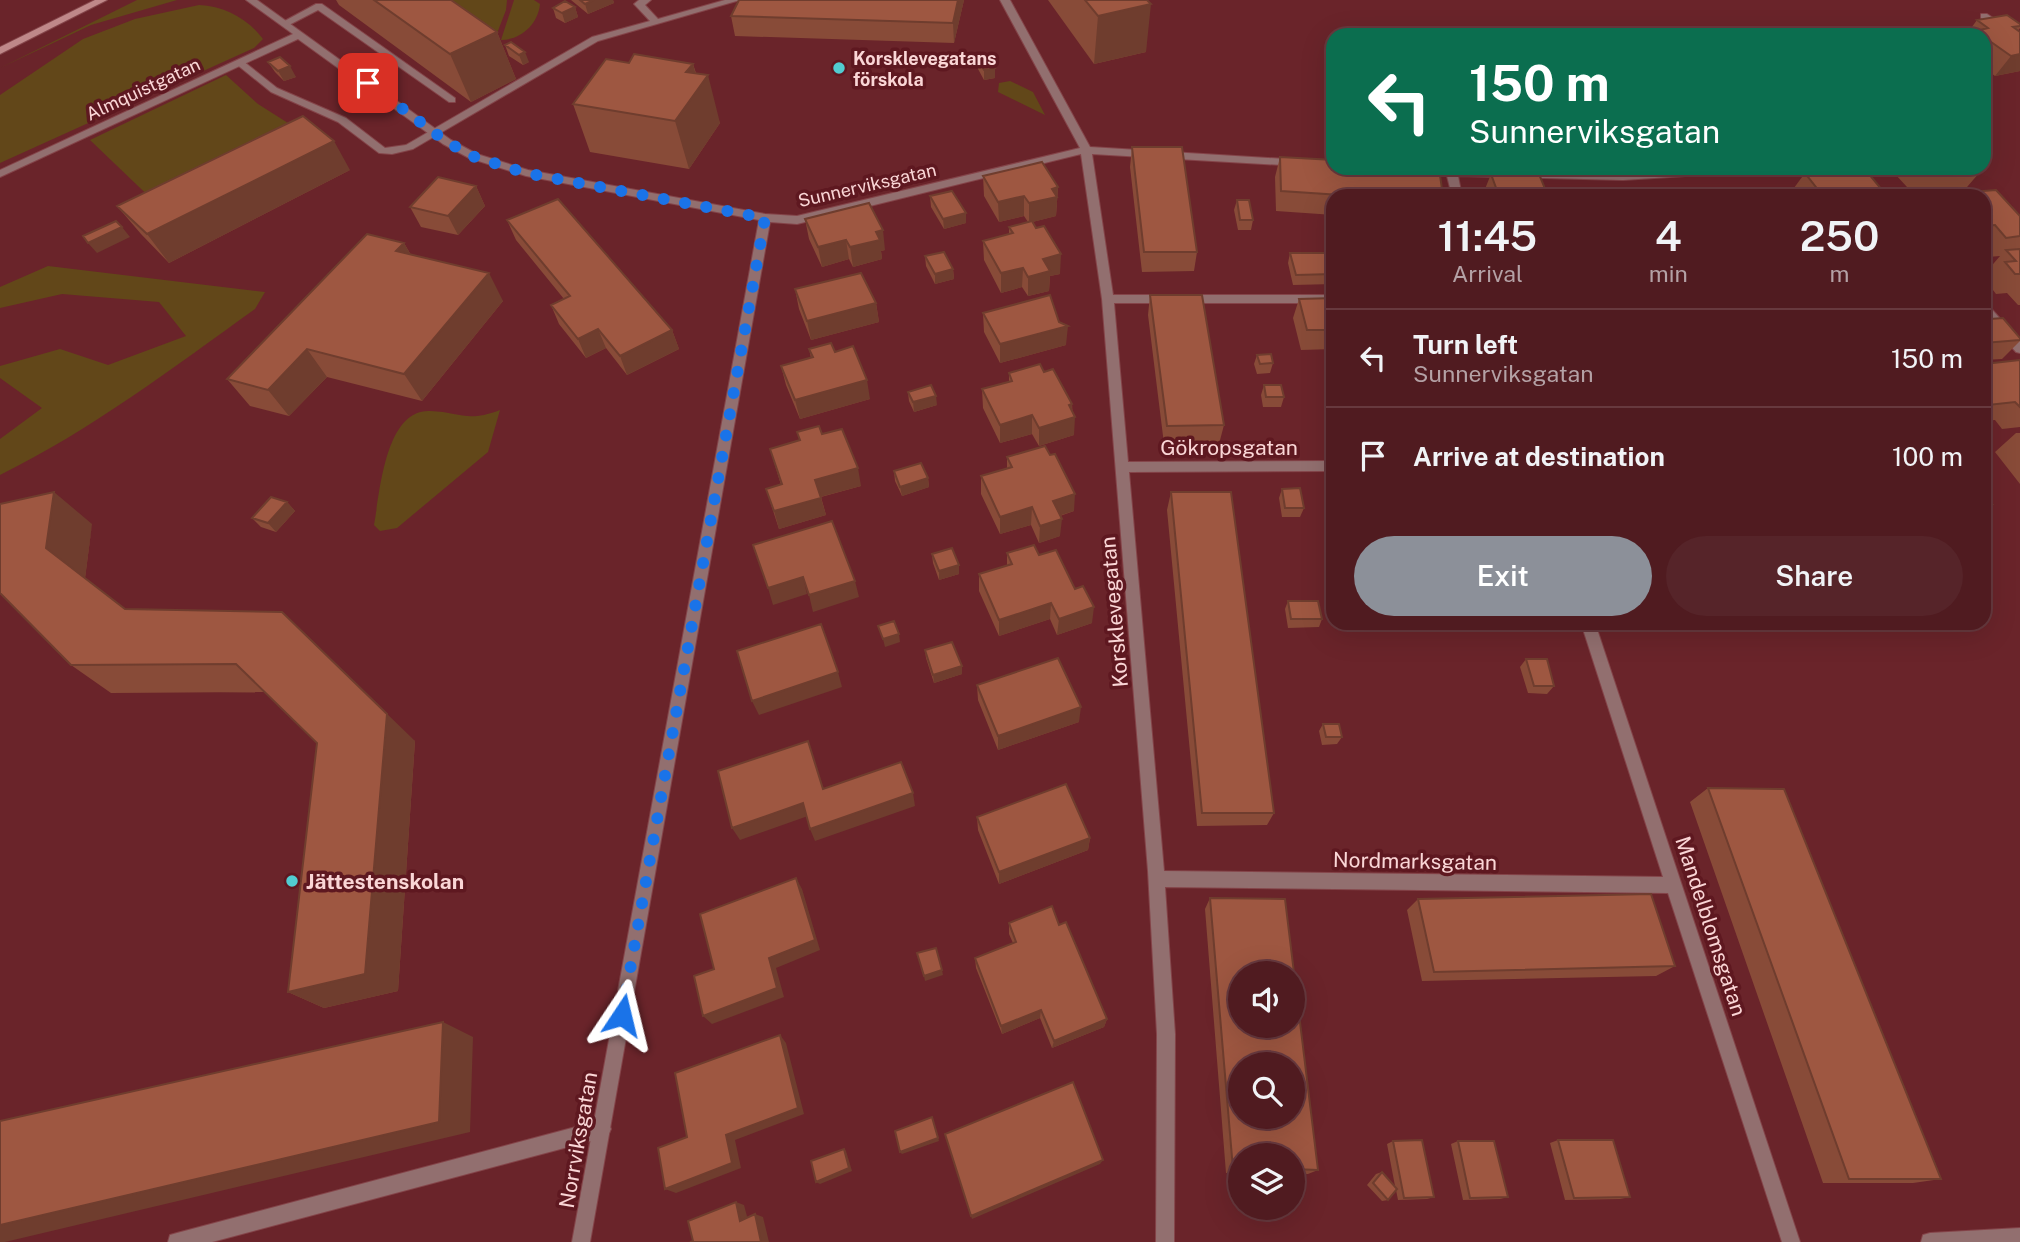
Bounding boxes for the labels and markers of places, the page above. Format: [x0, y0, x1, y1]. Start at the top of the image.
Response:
place label: Korsklevegatans förskola [853, 48, 996, 90]
pin [338, 53, 398, 113]
marker: Korsklevegatans förskola [831, 60, 847, 76]
place label: Jättestenskolan [306, 869, 464, 894]
marker: Jättestenskolan [284, 873, 300, 889]

